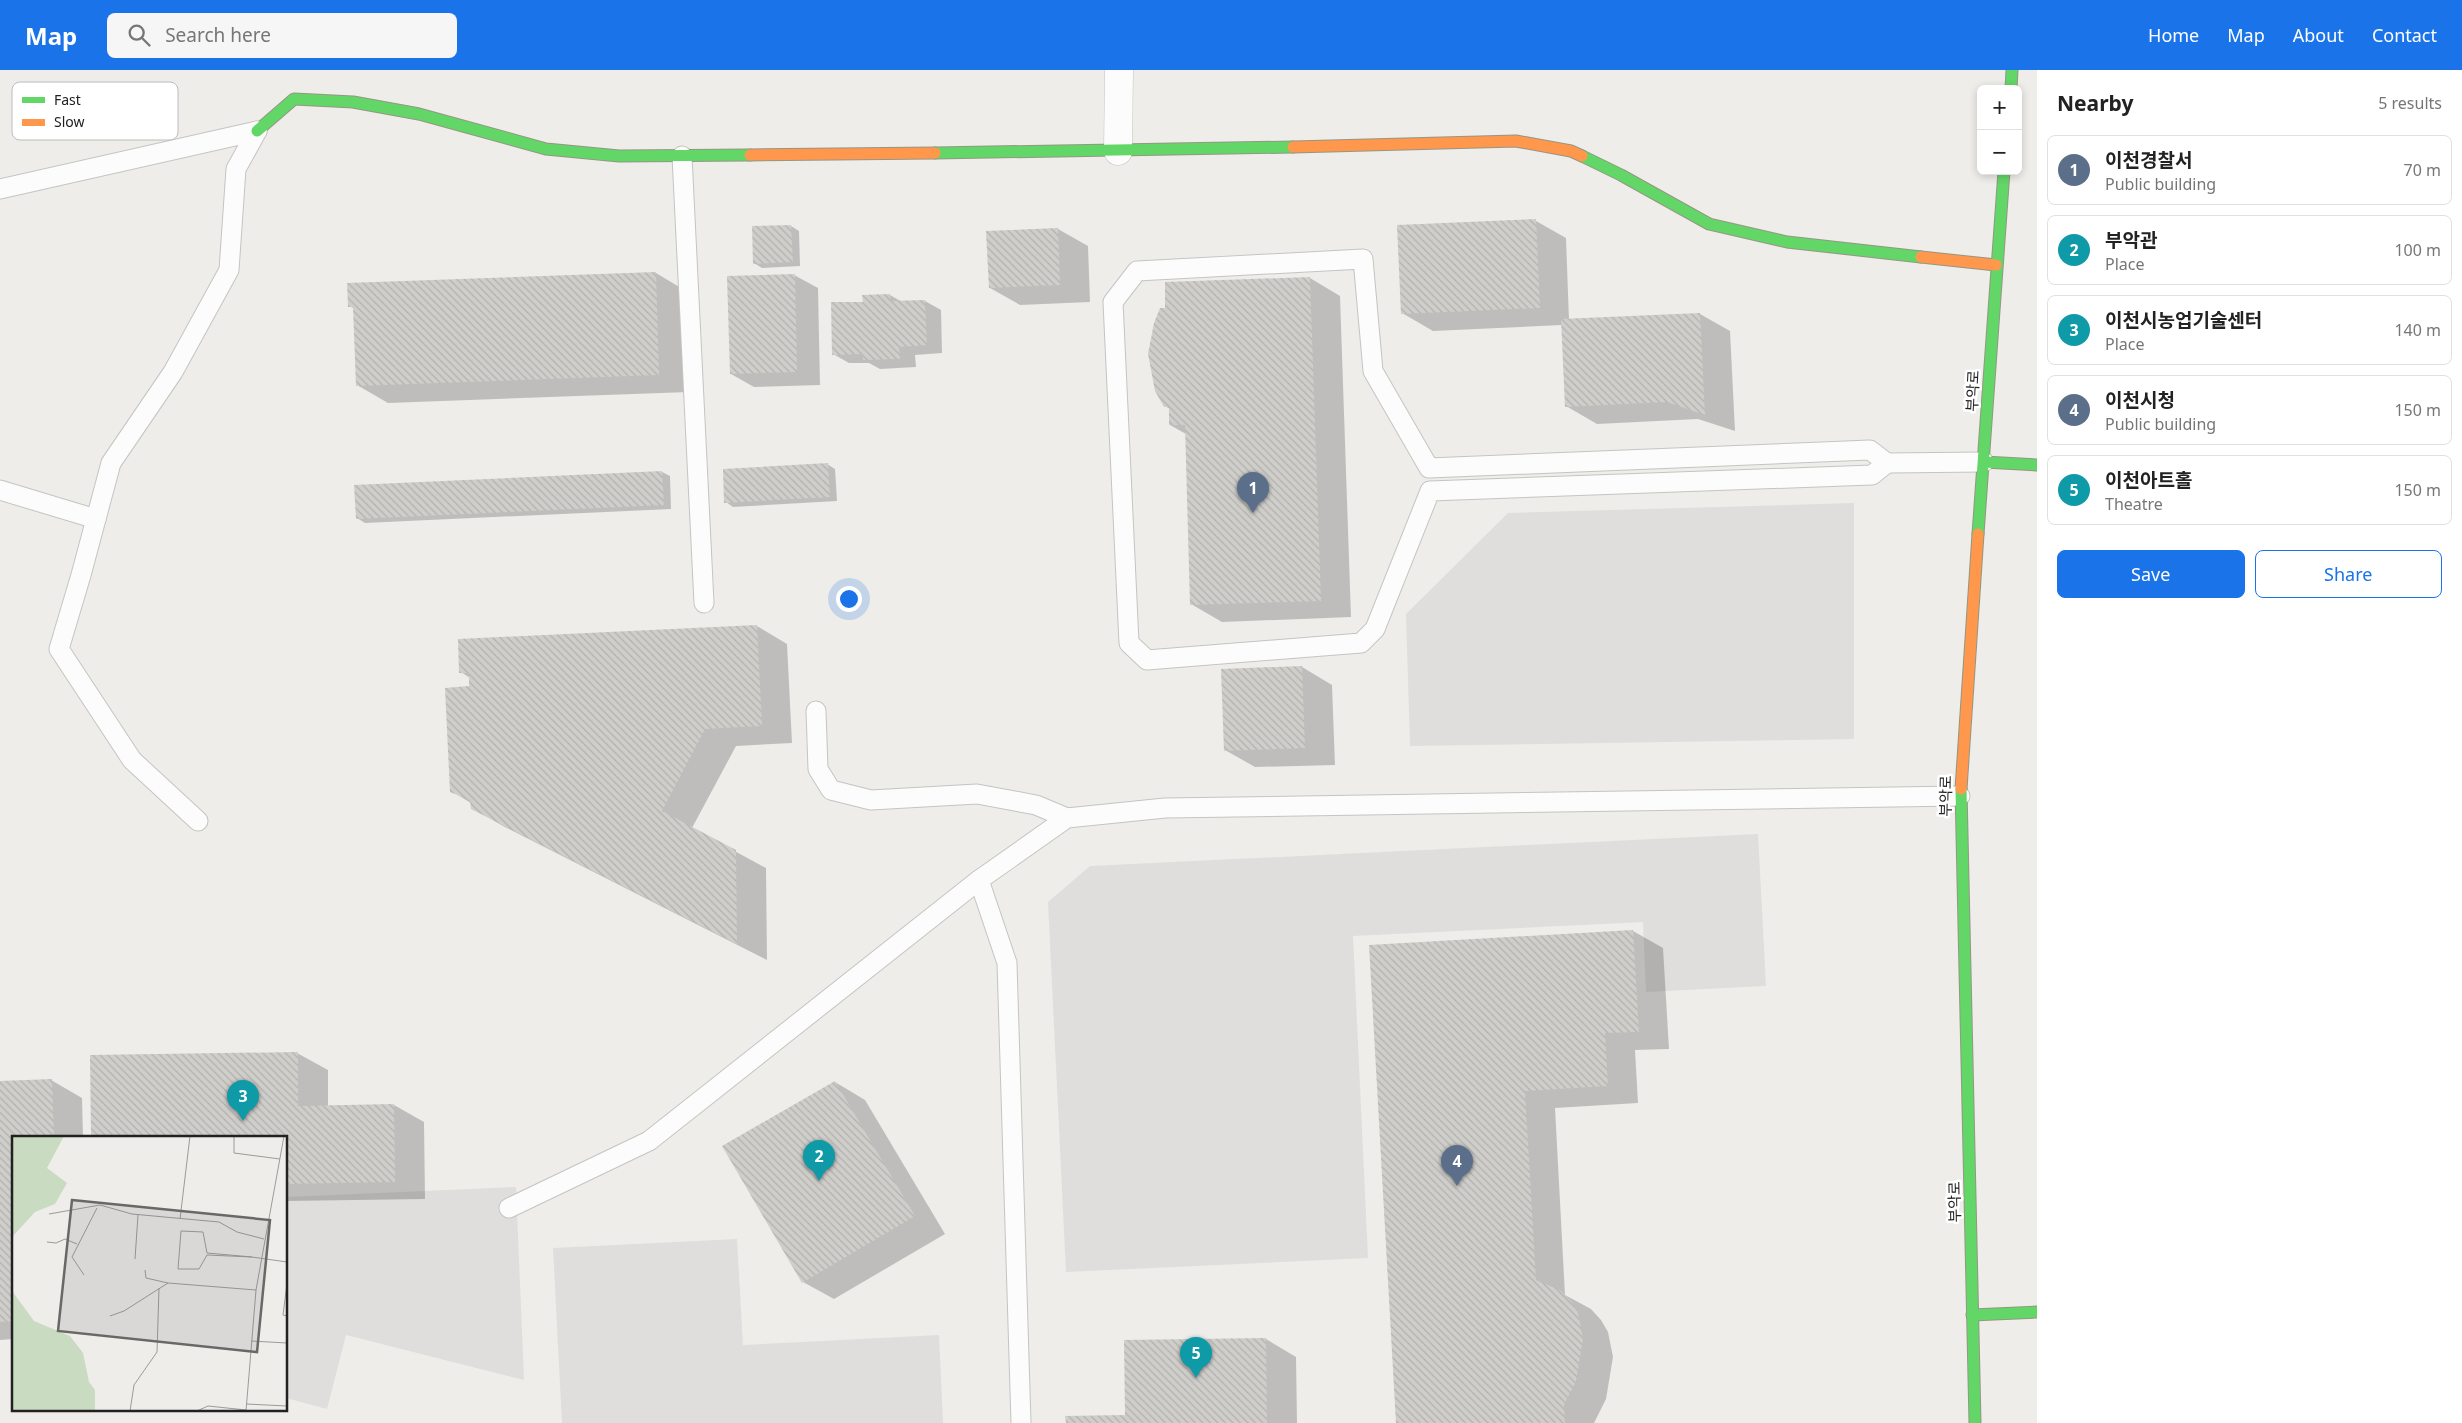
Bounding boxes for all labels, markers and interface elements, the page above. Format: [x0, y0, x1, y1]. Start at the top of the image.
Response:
search box [107, 13, 457, 58]
text: Map [25, 19, 77, 52]
icon: search [125, 21, 153, 49]
text: Search here [165, 22, 271, 48]
text: Home [2148, 23, 2199, 47]
text: Map [2227, 23, 2265, 47]
text: About [2293, 23, 2344, 47]
text: Contact [2372, 23, 2437, 47]
legend [12, 82, 178, 140]
map controls [1977, 85, 2022, 175]
button: + [1977, 85, 2022, 130]
text: Nearby [2057, 89, 2133, 117]
text: Fast [54, 90, 81, 109]
text: 5 results [2378, 92, 2442, 114]
text: Slow [54, 112, 85, 131]
button: − [1977, 130, 2022, 175]
text: 이천경찰서 [2105, 147, 2192, 173]
text: 1 [2069, 159, 2079, 181]
text: 70 m [2404, 159, 2441, 181]
text: Public building [2105, 173, 2216, 195]
text: 부악관 [2105, 227, 2157, 253]
text: 2 [2069, 239, 2079, 261]
text: 100 m [2394, 239, 2441, 261]
text: Place [2105, 253, 2145, 275]
text: 이천시농업기술센터 [2105, 307, 2262, 333]
text: 3 [2069, 319, 2079, 341]
text: 140 m [2394, 319, 2441, 341]
text: Place [2105, 333, 2145, 355]
street label: 부악로 [1961, 370, 1983, 412]
text: 이천시청 [2105, 387, 2175, 413]
text: 4 [2069, 399, 2079, 421]
text: 150 m [2394, 399, 2441, 421]
text: Public building [2105, 413, 2216, 435]
text: 이천아트홀 [2105, 467, 2192, 493]
pin: 1 [1237, 472, 1269, 513]
text: 5 [2069, 479, 2079, 501]
text: 150 m [2394, 479, 2441, 501]
text: Theatre [2105, 493, 2163, 515]
button: Save [2057, 550, 2245, 598]
button: Share [2255, 550, 2442, 598]
your location [836, 586, 862, 612]
street label: 부악로 [1935, 775, 1955, 817]
pin: 3 [227, 1080, 259, 1121]
inset map [12, 1136, 288, 1410]
pin: 2 [803, 1140, 835, 1181]
pin: 4 [1441, 1145, 1473, 1186]
street label: 부악로 [1944, 1181, 1964, 1223]
pin: 5 [1180, 1337, 1212, 1378]

